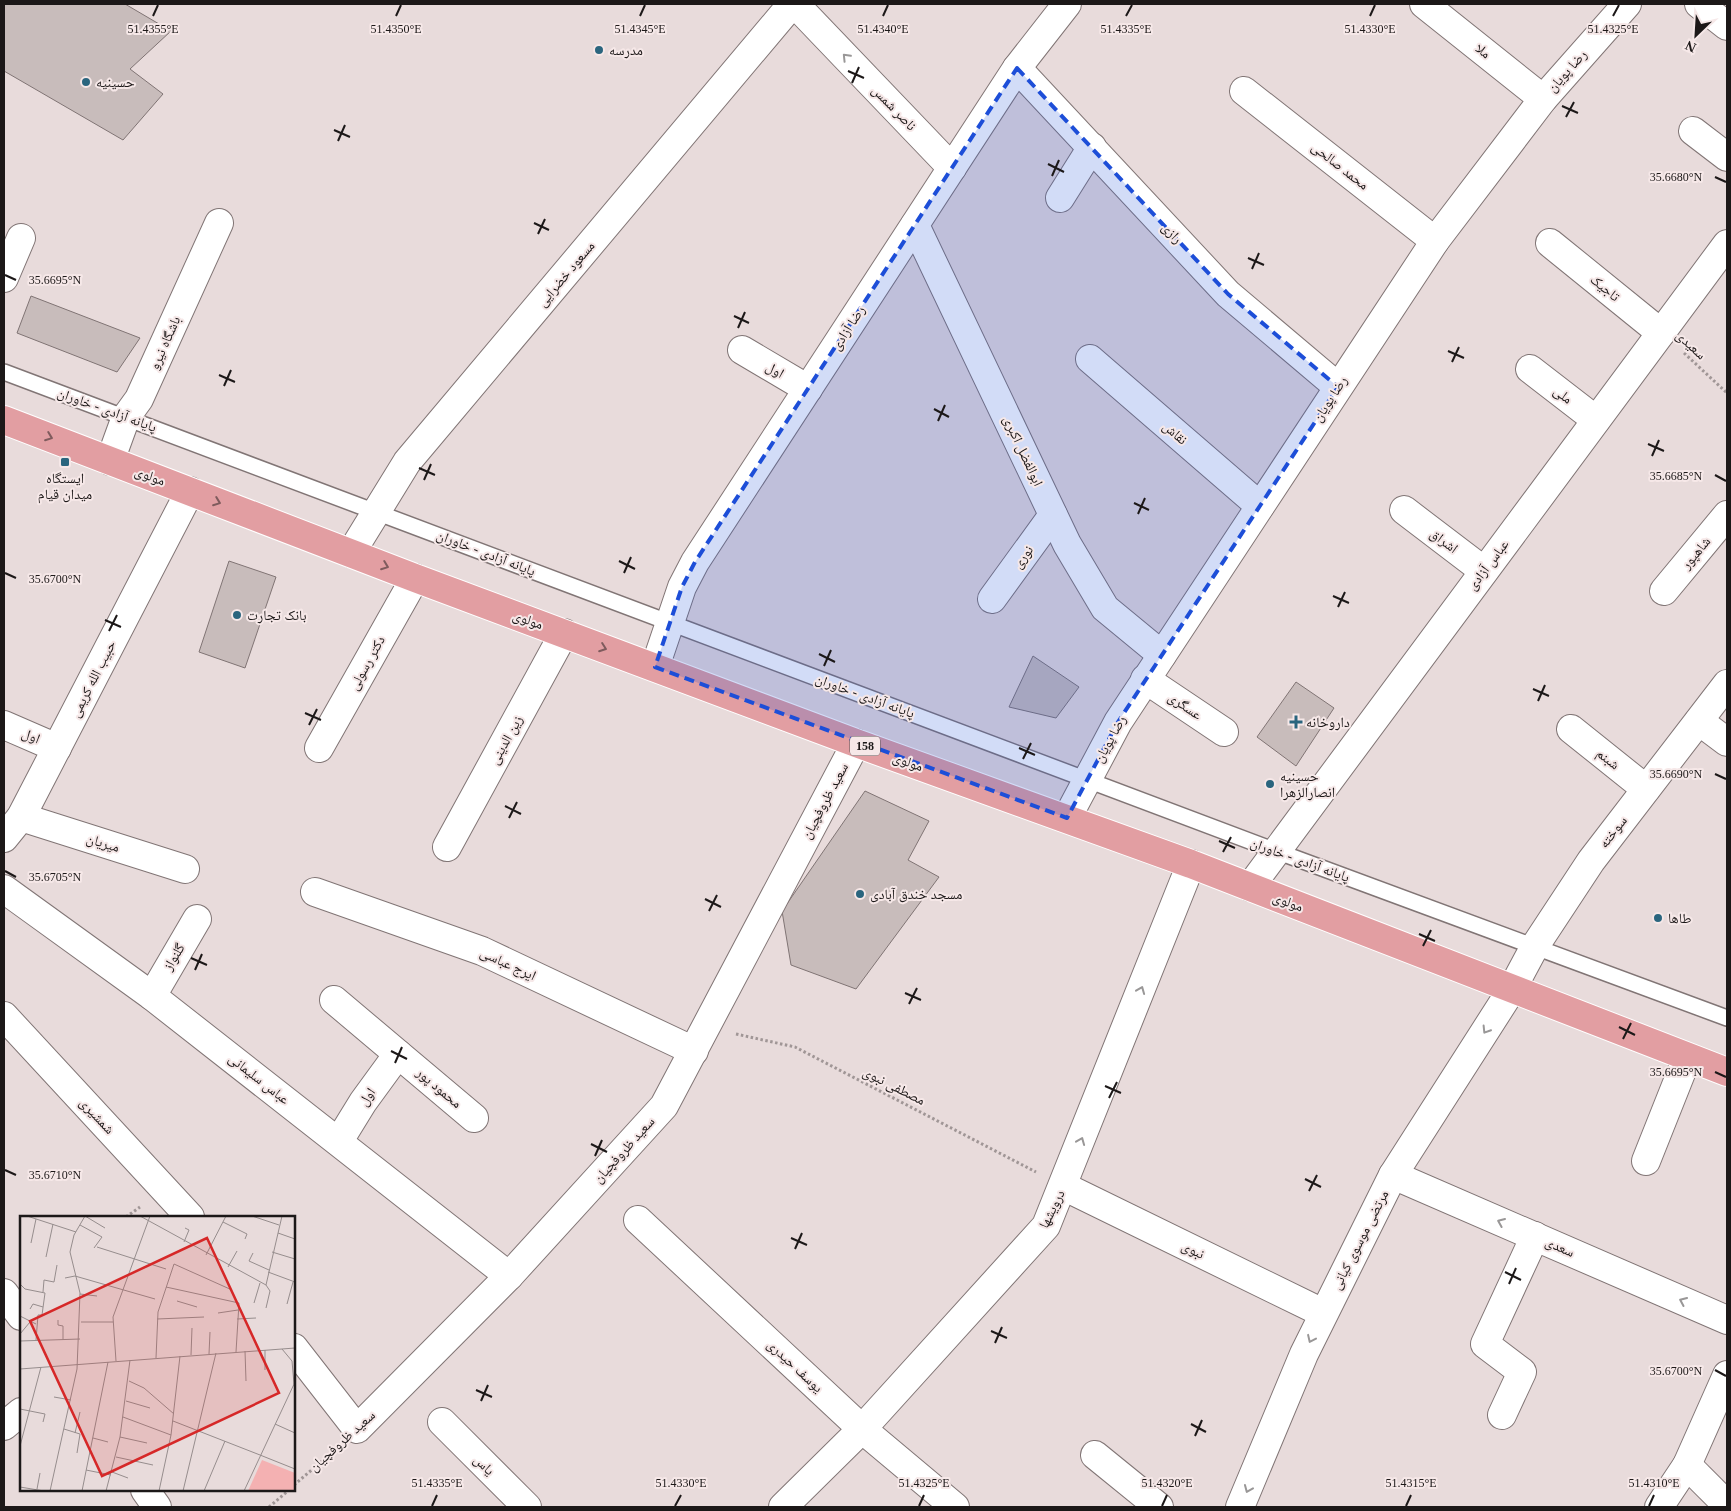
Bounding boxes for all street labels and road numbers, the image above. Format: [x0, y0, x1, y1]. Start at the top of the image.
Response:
street label: ملا [1472, 40, 1494, 62]
street label: رضا پویان [1544, 47, 1591, 96]
street label: ناصر شمس [868, 82, 919, 134]
street label: محمد صالحی [1308, 139, 1371, 194]
street label: رازی [1158, 220, 1185, 247]
street label: مسعود خضرایی [534, 238, 598, 310]
street label: تاجیک [1587, 272, 1623, 305]
street label: رضا آزادی [828, 303, 869, 354]
street label: باشگاه نیرو [147, 314, 184, 372]
street label: سعیدی [1672, 327, 1709, 363]
street label: اول [763, 359, 787, 382]
street label: رضا پویان [1310, 373, 1351, 425]
street label: ملی [1550, 383, 1575, 408]
street label: پایانه آزادی - خاوران [55, 385, 159, 436]
street label: ابوالفضل اکبری [999, 414, 1046, 489]
street label: نقاش [1159, 418, 1190, 448]
street label: مولوی [132, 463, 167, 490]
street label: اشراق [1427, 526, 1461, 557]
street label: پایانه آزادی - خاوران [434, 527, 538, 580]
street label: شاهپور [1678, 534, 1714, 573]
street label: عباس آزادی [1464, 537, 1513, 594]
street label: نوری [1010, 543, 1037, 572]
street label: مولوی [510, 608, 545, 633]
street label: دکتر رسولی [346, 633, 389, 693]
street label: حبیب الله کریمی [67, 638, 120, 720]
street label: پایانه آزادی - خاوران [813, 671, 917, 722]
street label: عسگری [1165, 689, 1205, 723]
street label: زین الدینی [487, 713, 526, 767]
street label: رضا پویان [1091, 713, 1130, 766]
street label: اول [19, 726, 42, 747]
road number: 158 [850, 736, 880, 756]
street label: شبنم [1592, 745, 1622, 774]
street label: مولوی [890, 750, 925, 775]
street label: سعید ظروفچیان [799, 761, 852, 842]
street label: سوخته [1596, 813, 1631, 851]
street label: میریان [84, 831, 121, 856]
street label: پایانه آزادی - خاوران [1248, 835, 1352, 886]
street label: مولوی [1270, 889, 1305, 916]
street label: گلنواز [160, 941, 189, 975]
street label: ایرج عباسی [477, 945, 538, 985]
street label: عباس سلیمانی [225, 1051, 292, 1108]
street label: محمود پور [412, 1064, 465, 1112]
street label: مصطفی نبوی [860, 1064, 928, 1109]
street label: اول [356, 1085, 379, 1109]
street label: شمشیری [76, 1095, 117, 1138]
street label: سعید ظروفچیان [590, 1114, 658, 1187]
street label: درویشها [1036, 1187, 1069, 1231]
street label: مرتضی موسوی کیانی [1328, 1188, 1392, 1293]
street label: سعدی [1543, 1234, 1577, 1261]
street label: نبوی [1179, 1238, 1207, 1263]
street label: یوسف حیدری [764, 1337, 826, 1396]
street label: سعید ظروفچیان [306, 1407, 379, 1475]
street label: یاس [470, 1452, 497, 1479]

